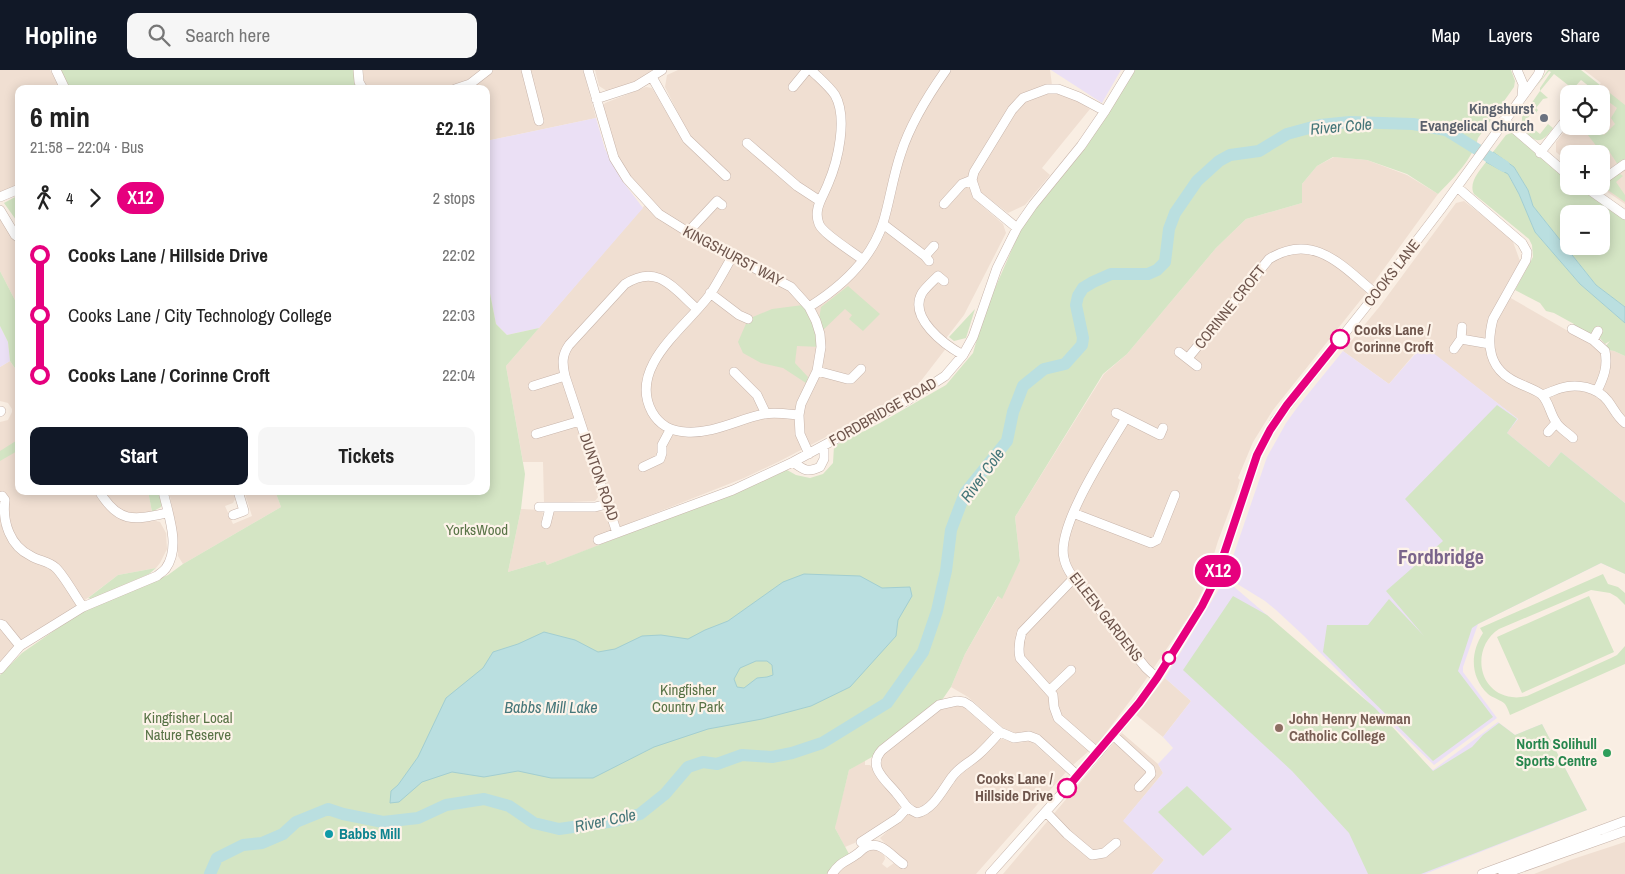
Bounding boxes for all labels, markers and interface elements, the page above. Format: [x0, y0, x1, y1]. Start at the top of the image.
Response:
search box [127, 13, 477, 58]
text: Hopline [25, 19, 97, 51]
icon: search [145, 21, 173, 49]
text: Search here [185, 22, 270, 48]
text: Map [1432, 23, 1460, 48]
text: Layers [1488, 23, 1533, 48]
text: Share [1561, 23, 1600, 48]
map controls [1560, 85, 1610, 255]
button: locate [1560, 85, 1610, 135]
text: 6 min [30, 98, 90, 136]
place label: Kingshurst Evangelical Church [1420, 98, 1534, 136]
water label: River Cole [1309, 112, 1373, 140]
marker: Kingshurst Evangelical Church [1538, 112, 1550, 124]
text: £2.16 [436, 115, 475, 141]
text: 21:58 – 22:04 · Bus [30, 136, 144, 158]
button: + [1560, 145, 1610, 195]
icon: walk [30, 184, 58, 212]
icon: forward [81, 184, 109, 212]
text: X12 [127, 185, 154, 210]
text: 4 [66, 187, 73, 209]
text: 2 stops [433, 187, 475, 209]
button: − [1560, 205, 1610, 255]
street label: KINGSHURST WAY [680, 220, 788, 291]
street label: COOKS LANE [1359, 235, 1425, 311]
text: Cooks Lane / Hillside Drive [68, 242, 268, 268]
text: 22:02 [442, 244, 475, 266]
street label: CORINNE CROFT [1189, 260, 1270, 353]
text: Cooks Lane / City Technology College [68, 302, 332, 328]
text: 22:03 [442, 304, 475, 326]
place label: Cooks Lane / Corinne Croft [1354, 319, 1433, 357]
marker: Cooks Lane / Corinne Croft [1330, 329, 1350, 349]
text: Cooks Lane / Corinne Croft [68, 362, 270, 388]
text: 22:04 [442, 364, 475, 386]
street label: FORDBRIDGE ROAD [825, 372, 940, 451]
button: Start [30, 427, 248, 485]
button: Tickets [258, 427, 475, 485]
street label: DUNTON ROAD [575, 430, 624, 524]
water label: River Cole [955, 443, 1009, 507]
park label: YorksWood [446, 519, 508, 540]
district label: Fordbridge [1398, 543, 1484, 570]
line badge: X12 [1189, 555, 1247, 587]
text: X12 [1205, 558, 1231, 583]
street label: EILEEN GARDENS [1065, 568, 1148, 666]
unlabelled marker [1162, 651, 1176, 665]
park label: Kingfisher Country Park [652, 679, 725, 717]
water label: Babbs Mill Lake [504, 696, 598, 718]
park label: Kingfisher Local Nature Reserve [144, 707, 232, 745]
place label: John Henry Newman Catholic College [1289, 708, 1411, 746]
marker: John Henry Newman Catholic College [1273, 722, 1285, 734]
place label: North Solihull Sports Centre [1516, 733, 1597, 771]
marker: North Solihull Sports Centre [1601, 747, 1613, 759]
place label: Cooks Lane / Hillside Drive [975, 768, 1054, 806]
marker: Cooks Lane / Hillside Drive [1057, 778, 1077, 798]
water label: River Cole [572, 803, 638, 837]
place label: Babbs Mill [339, 823, 401, 844]
marker: Babbs Mill [323, 828, 335, 840]

